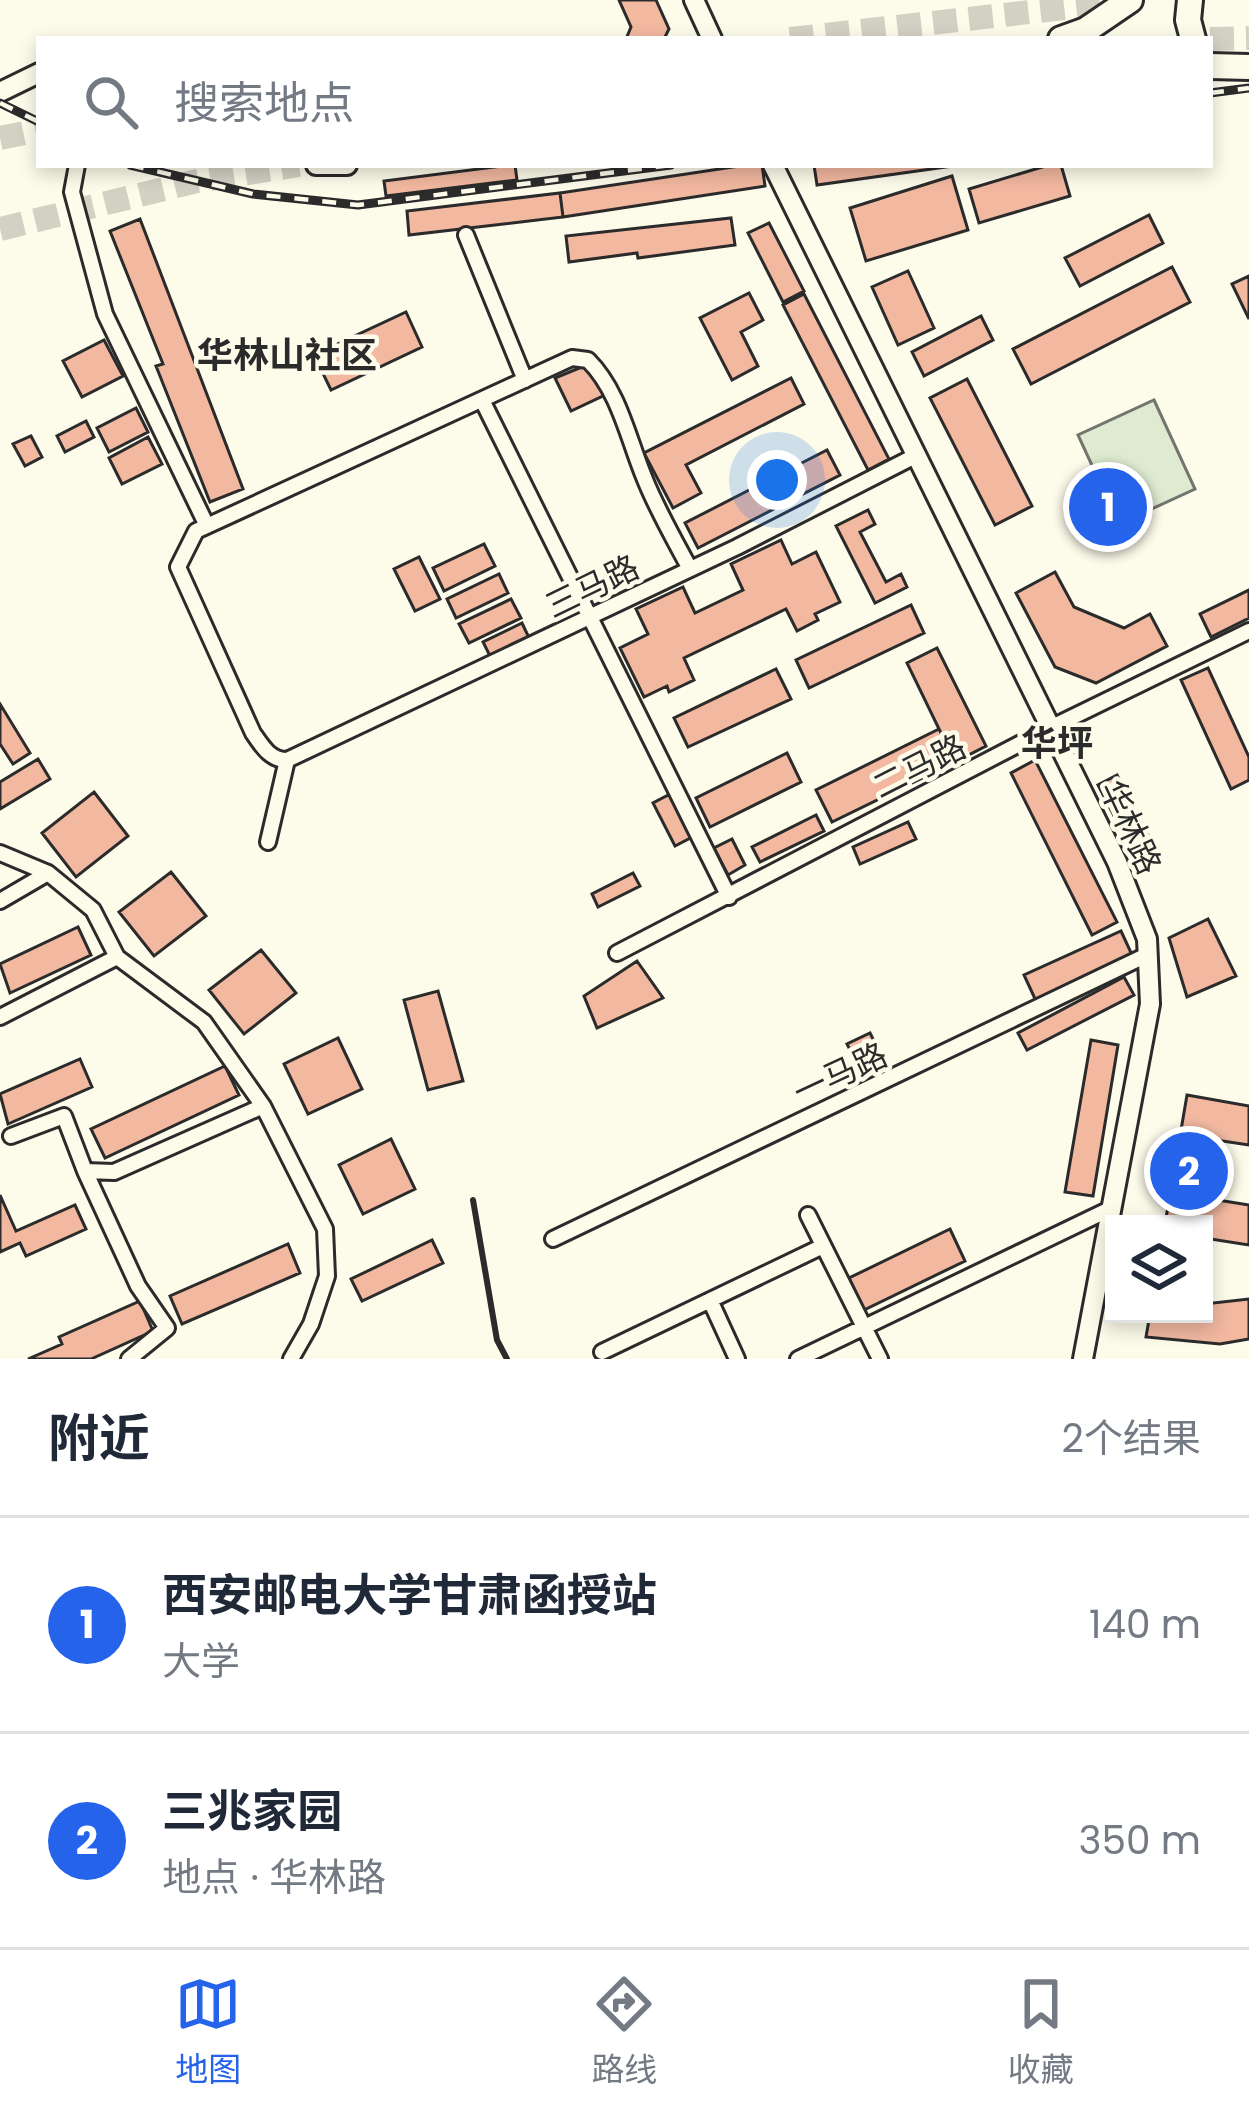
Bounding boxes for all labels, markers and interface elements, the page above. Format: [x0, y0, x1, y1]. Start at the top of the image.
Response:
search box [36, 36, 1213, 168]
icon: search [78, 69, 144, 135]
text: 搜索地点 [174, 72, 354, 135]
district label: 华林山社区 [197, 330, 377, 381]
your location [747, 450, 807, 510]
pin: 1 [1069, 462, 1147, 552]
street label: 三马路 [537, 544, 647, 629]
district label: 华坪 [1021, 718, 1093, 769]
street label: 二马路 [864, 723, 974, 810]
street label: 华林路 [1088, 772, 1173, 882]
street label: 一马路 [785, 1031, 895, 1116]
pin: 2 [1150, 1126, 1228, 1216]
map controls [1105, 1215, 1213, 1323]
button: layers [1105, 1215, 1213, 1323]
text: 附近 [48, 1402, 150, 1474]
text: 2个结果 [1062, 1411, 1201, 1466]
text: 西安邮电大学甘肃函授站 [162, 1564, 657, 1627]
text: 1 [80, 1597, 94, 1652]
text: 140 m [1089, 1597, 1201, 1652]
text: 大学 [162, 1634, 240, 1689]
text: 三兆家园 [162, 1780, 342, 1843]
text: 2 [76, 1813, 98, 1868]
text: 350 m [1078, 1813, 1201, 1868]
text: 地点 · 华林路 [162, 1850, 386, 1905]
tab: 地图 [175, 1971, 241, 2095]
tab: 路线 [591, 1971, 657, 2095]
tab: 收藏 [1008, 1971, 1074, 2095]

